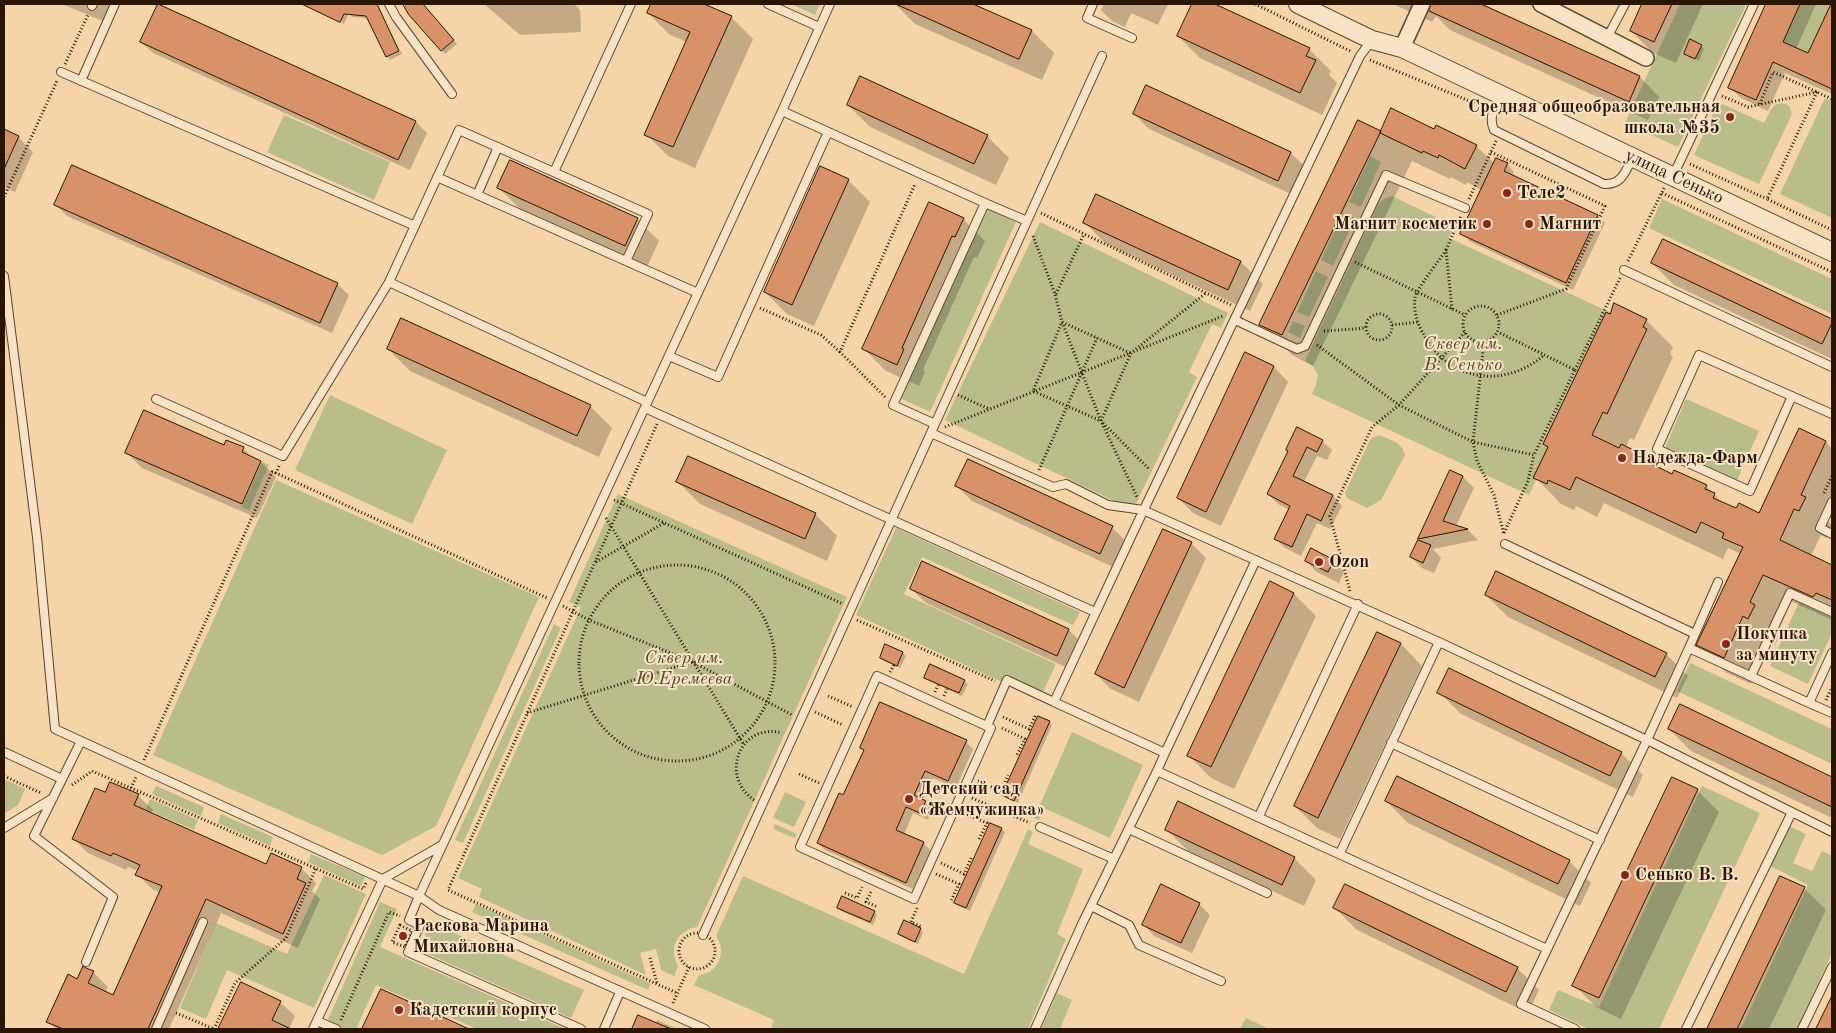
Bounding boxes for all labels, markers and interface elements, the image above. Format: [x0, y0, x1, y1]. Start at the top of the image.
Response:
place label: Средняя общеобразовательная школа №35 [1468, 96, 1720, 138]
marker: Средняя общеобразовательная школа №35 [1724, 111, 1736, 123]
street label: улица Сенько [1621, 145, 1727, 209]
place label: Теле2 [1517, 182, 1566, 204]
marker: Теле2 [1501, 187, 1513, 199]
place label: Магнит косметик [1334, 213, 1477, 235]
place label: Магнит [1539, 213, 1601, 235]
marker: Магнит косметик [1481, 218, 1493, 230]
marker: Магнит [1523, 218, 1535, 230]
park label: Сквер им. В. Сенько [1423, 333, 1503, 376]
place label: Надежда-Фарм [1632, 447, 1758, 469]
marker: Надежда-Фарм [1616, 452, 1628, 464]
place label: Ozon [1329, 551, 1369, 573]
marker: Ozon [1313, 556, 1325, 568]
place label: Покупка за минуту [1736, 623, 1818, 666]
marker: Покупка за минуту [1720, 638, 1732, 650]
park label: Сквер им. Ю.Еремеева [636, 647, 732, 690]
place label: Детский сад «Жемчужинка» [919, 778, 1045, 821]
marker: Детский сад «Жемчужинка» [903, 793, 915, 805]
place label: Сенько В. В. [1635, 864, 1739, 886]
marker: Сенько В. В. [1619, 869, 1631, 881]
place label: Раскова Марина Михайловна [413, 915, 549, 958]
marker: Раскова Марина Михайловна [397, 930, 409, 942]
place label: Кадетский корпус [409, 999, 557, 1021]
marker: Кадетский корпус [393, 1004, 405, 1016]

